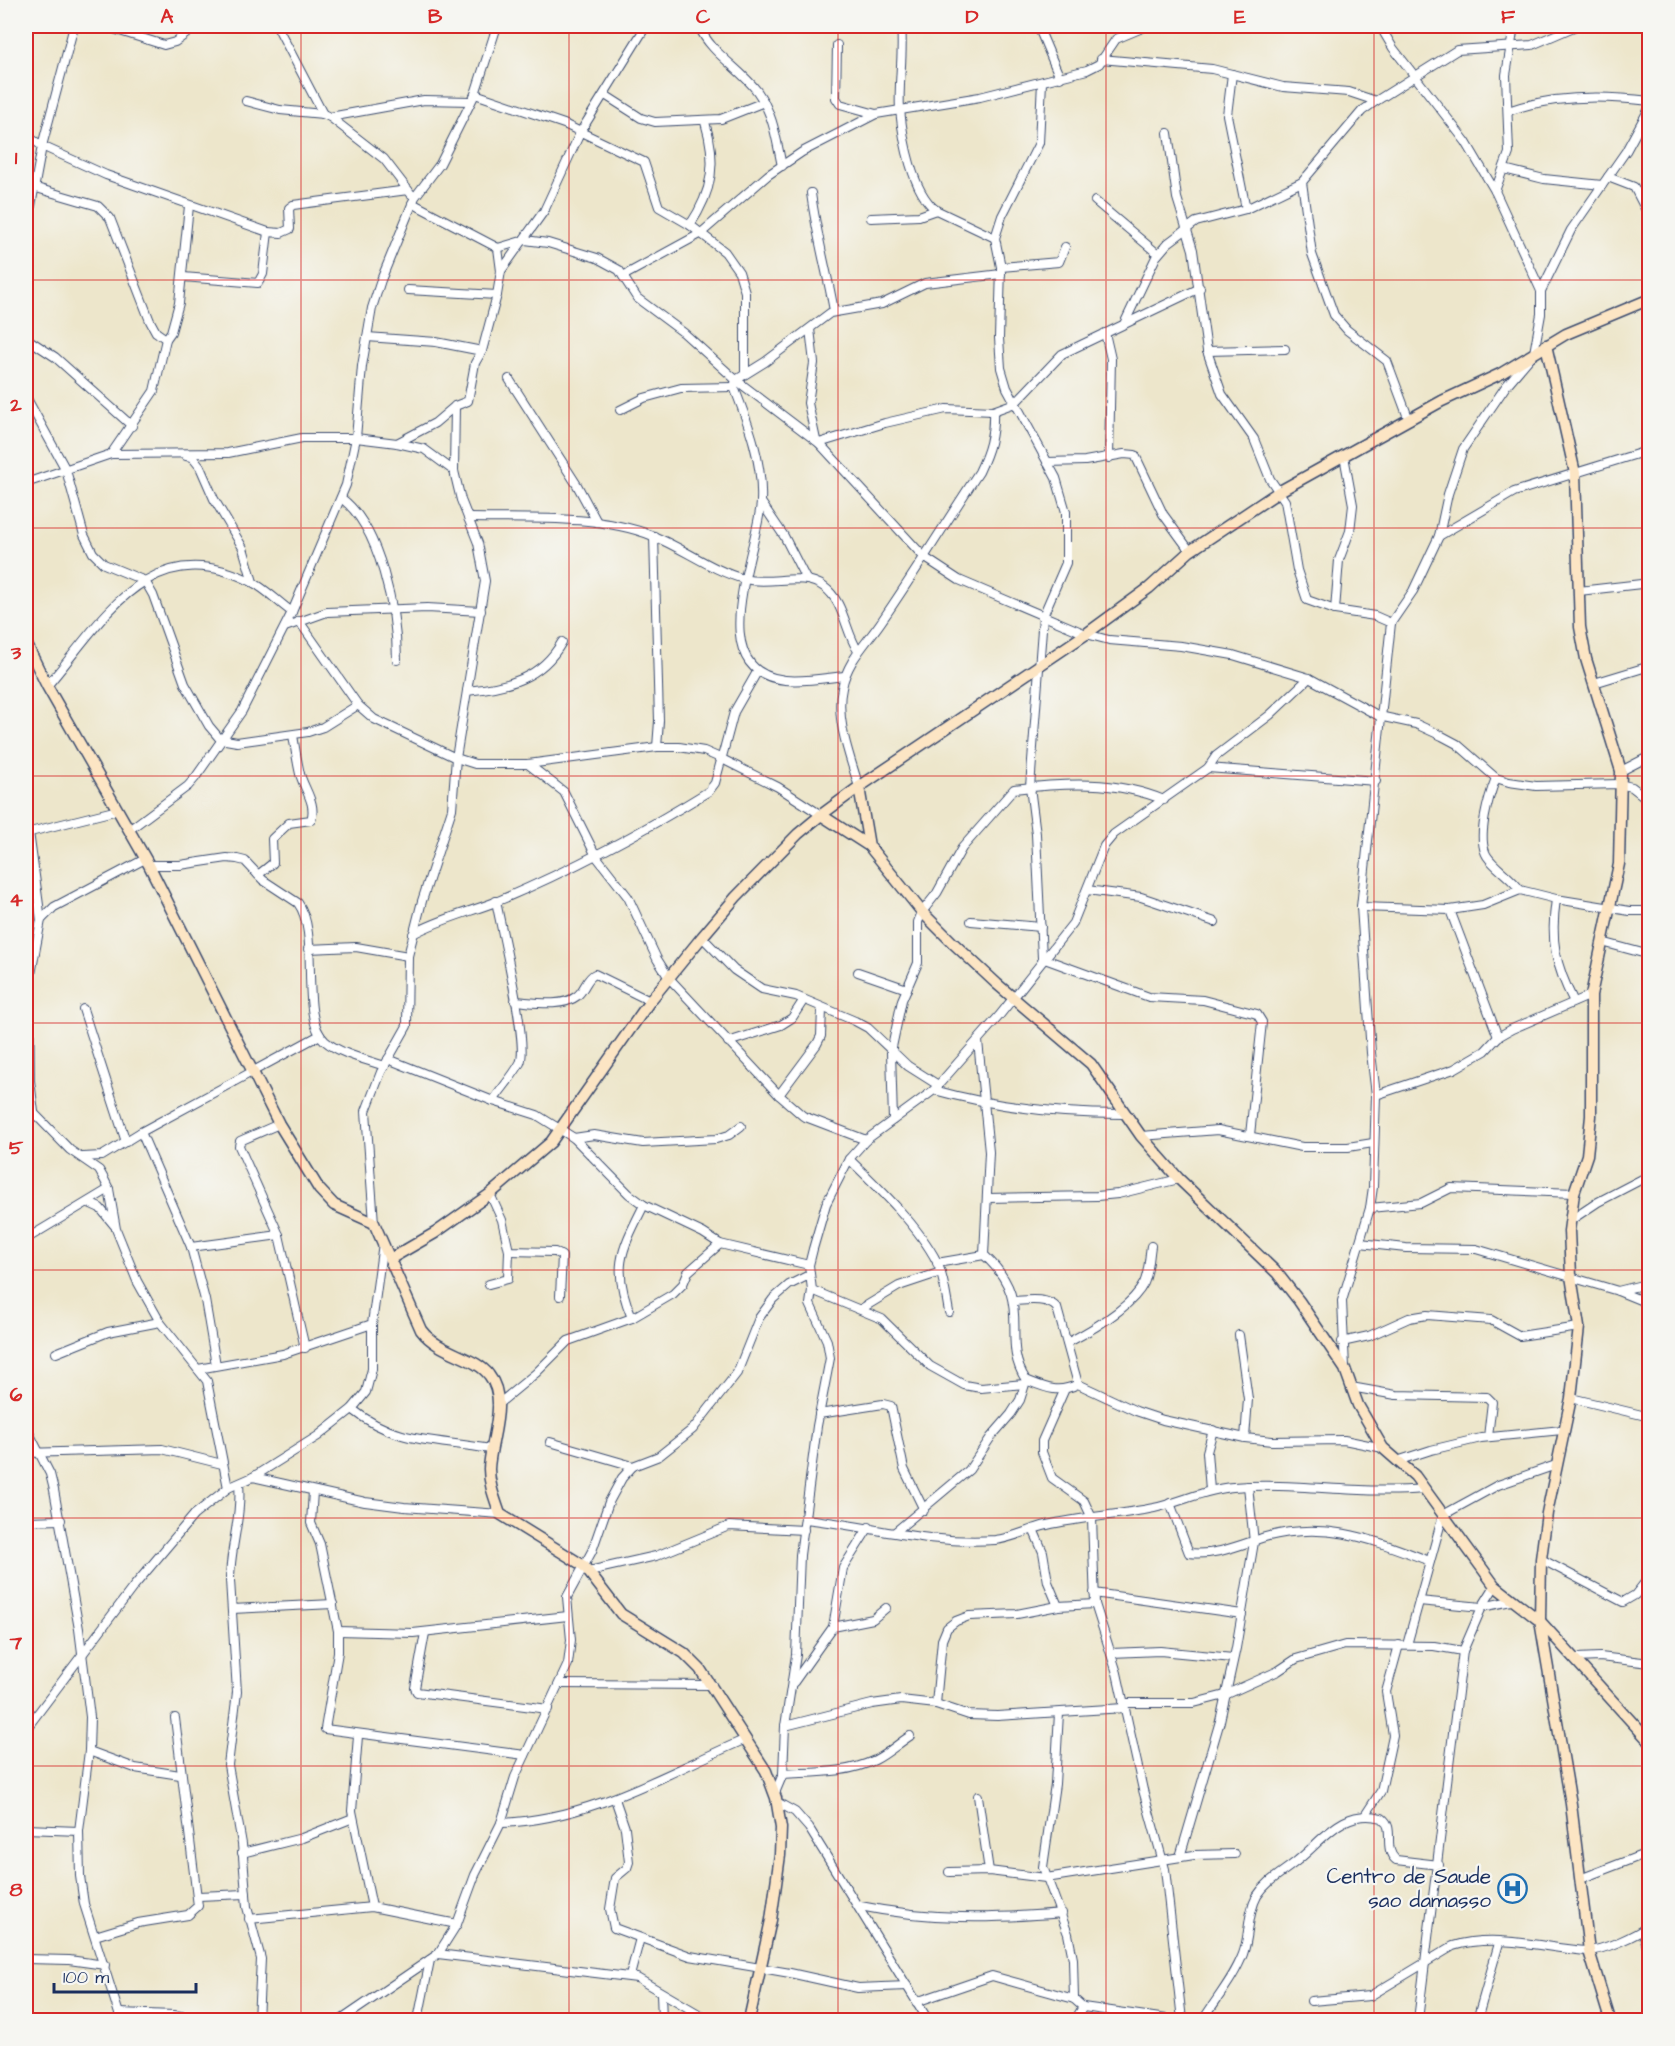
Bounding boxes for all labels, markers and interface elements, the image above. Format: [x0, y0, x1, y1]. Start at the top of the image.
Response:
text: A [161, 3, 174, 31]
text: B [428, 3, 443, 31]
text: C [696, 3, 711, 31]
text: D [966, 3, 979, 31]
text: E [1234, 3, 1246, 31]
text: F [1501, 3, 1516, 31]
text: 1 [15, 144, 18, 172]
text: 2 [9, 391, 22, 419]
text: 3 [10, 639, 22, 667]
text: 4 [9, 886, 23, 914]
text: 5 [9, 1134, 24, 1162]
text: 6 [10, 1381, 23, 1409]
text: 7 [9, 1629, 23, 1657]
place label: Centro de Saude sao damasso [1326, 1862, 1491, 1915]
hospital icon: Centro de Saude sao damasso [1496, 1872, 1528, 1904]
text: 8 [10, 1876, 23, 1904]
scale bar [54, 1956, 196, 1994]
text: 100 m [63, 1965, 109, 1990]

